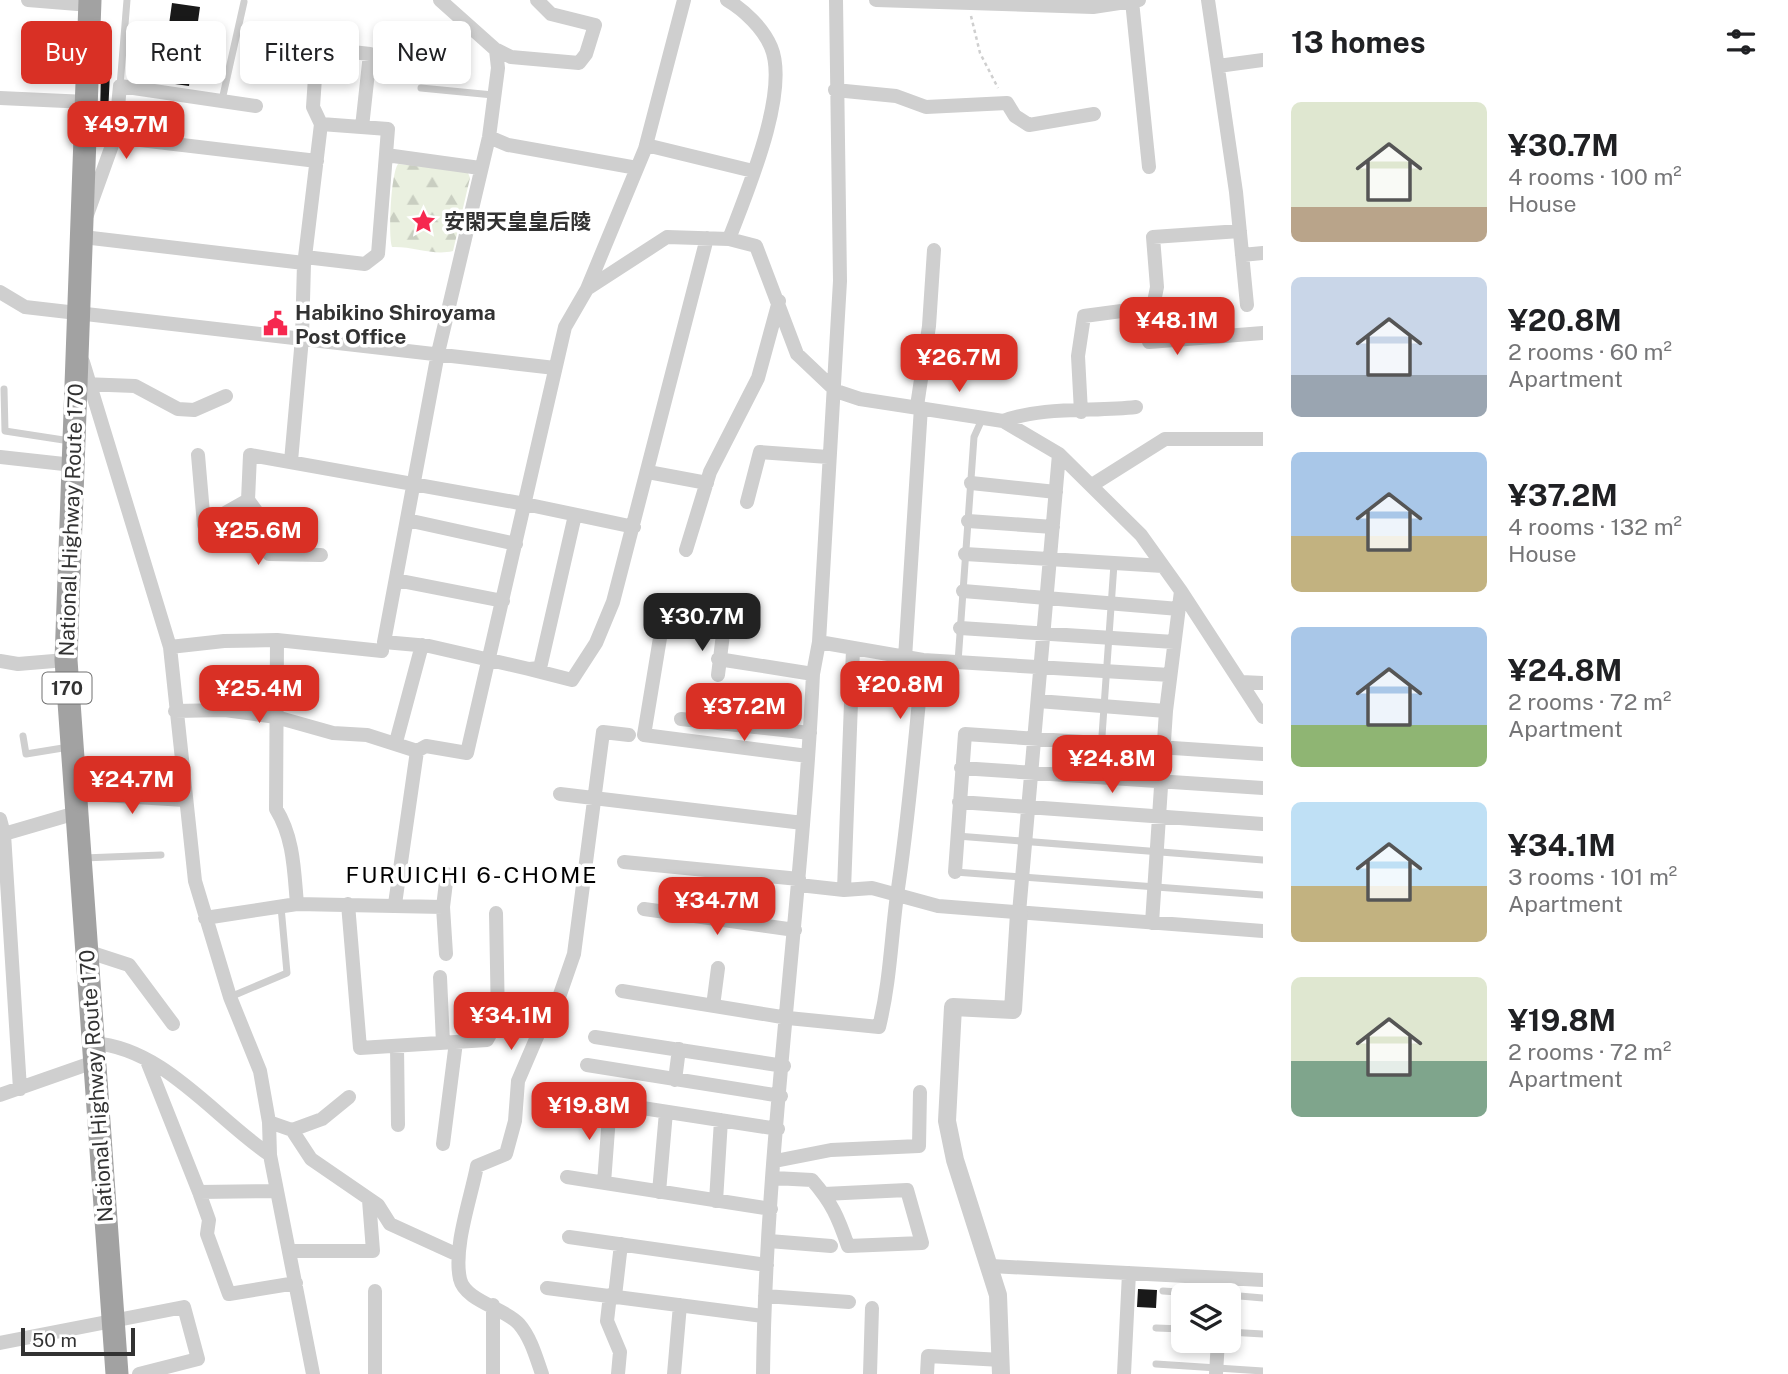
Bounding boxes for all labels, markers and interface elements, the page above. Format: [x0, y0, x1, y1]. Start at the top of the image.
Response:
chip: Buy [21, 21, 112, 84]
chip: Rent [126, 21, 226, 84]
chip: Filters [240, 21, 359, 84]
chip: New [373, 21, 471, 84]
icon: filters [1722, 23, 1760, 61]
text: 13 homes [1291, 24, 1426, 60]
pin: ¥49.7M [69, 102, 183, 161]
text: ¥49.7M [83, 110, 169, 137]
text: ¥30.7M [1508, 127, 1619, 163]
icon: home [1347, 130, 1431, 214]
text: 4 rooms · 100 m² [1508, 163, 1682, 190]
text: House [1508, 190, 1576, 217]
place icon: 安閑天皇皇后陵 [410, 207, 438, 235]
place label: 安閑天皇皇后陵 [444, 209, 591, 234]
pin: ¥48.1M [1120, 298, 1234, 357]
place label: Habikino Shiroyama Post Office [295, 300, 496, 349]
text: ¥20.8M [1508, 302, 1622, 338]
icon: home [1347, 305, 1431, 389]
text: ¥48.1M [1136, 306, 1218, 333]
public building icon: Habikino Shiroyama Post Office [261, 310, 289, 338]
pin: ¥26.7M [902, 334, 1016, 394]
text: 2 rooms · 60 m² [1508, 338, 1672, 365]
text: ¥26.7M [917, 343, 1001, 370]
text: Apartment [1508, 365, 1623, 392]
street label: National Highway Route 170 [54, 383, 88, 657]
text: ¥37.2M [1508, 477, 1618, 513]
icon: home [1347, 480, 1431, 564]
pin: ¥25.6M [201, 508, 315, 567]
text: 4 rooms · 132 m² [1508, 513, 1682, 540]
text: ¥25.6M [214, 516, 302, 543]
text: House [1508, 540, 1576, 567]
pin: ¥30.7M [645, 594, 759, 653]
text: ¥30.7M [659, 602, 745, 629]
text: ¥24.8M [1508, 652, 1622, 688]
icon: home [1347, 655, 1431, 739]
pin: ¥20.8M [843, 662, 957, 721]
pin: ¥25.4M [202, 666, 316, 725]
text: ¥20.8M [856, 670, 944, 697]
road number: 170 [42, 673, 92, 704]
text: ¥25.4M [215, 674, 303, 701]
pin: ¥37.2M [687, 684, 801, 743]
text: 2 rooms · 72 m² [1508, 688, 1671, 715]
text: ¥37.2M [702, 692, 786, 719]
text: Apartment [1508, 715, 1623, 742]
pin: ¥24.8M [1055, 736, 1169, 795]
text: ¥24.8M [1068, 744, 1156, 771]
pin: ¥24.7M [75, 756, 189, 816]
text: ¥24.7M [90, 765, 174, 792]
text: ¥34.1M [1508, 827, 1616, 863]
icon: home [1347, 830, 1431, 914]
district label: FURUICHI 6-CHOME [345, 861, 599, 888]
text: 3 rooms · 101 m² [1508, 863, 1677, 890]
pin: ¥34.7M [660, 878, 774, 937]
text: ¥34.7M [674, 886, 760, 913]
text: Apartment [1508, 890, 1623, 917]
street label: National Highway Route 170 [74, 949, 118, 1223]
pin: ¥34.1M [454, 992, 568, 1052]
text: ¥34.1M [470, 1001, 552, 1028]
text: ¥19.8M [1508, 1002, 1616, 1038]
icon: home [1347, 1005, 1431, 1089]
text: 2 rooms · 72 m² [1508, 1038, 1671, 1065]
text: Apartment [1508, 1065, 1623, 1092]
pin: ¥19.8M [532, 1082, 646, 1142]
text: ¥19.8M [548, 1091, 630, 1118]
map controls [1171, 1283, 1241, 1353]
button: layers [1171, 1283, 1241, 1353]
scale bar [21, 1325, 135, 1357]
text: 50 m [32, 1329, 77, 1351]

